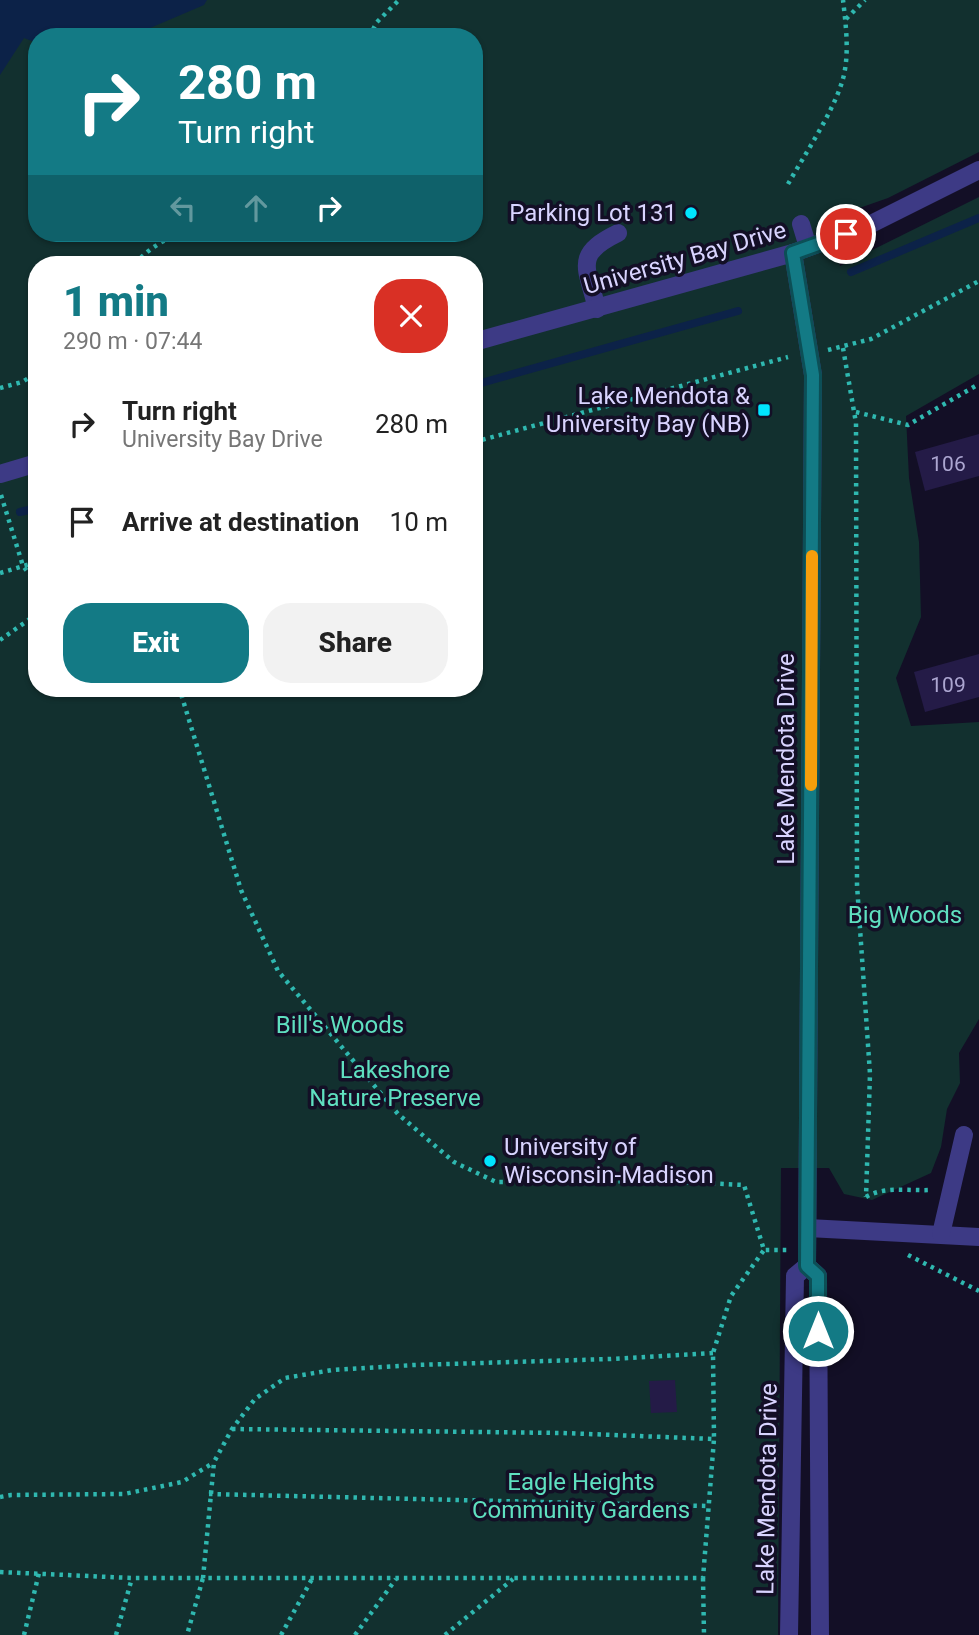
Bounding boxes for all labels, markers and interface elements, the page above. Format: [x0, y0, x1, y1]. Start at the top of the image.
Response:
text: 280 m [178, 54, 317, 111]
icon: right [63, 56, 154, 147]
text: Turn right [178, 113, 314, 151]
icon: left [164, 189, 202, 227]
icon: ahead [237, 189, 275, 227]
icon: right [310, 189, 348, 227]
place label: Parking Lot 131 [509, 199, 677, 227]
pin [816, 204, 876, 264]
marker: Parking Lot 131 [683, 205, 699, 221]
icon: arrive [827, 215, 865, 253]
street label: University Bay Drive [580, 216, 790, 300]
text: 1 min [63, 277, 169, 326]
button: close [374, 279, 448, 353]
text: 290 m · 07:44 [63, 328, 202, 355]
place label: Lake Mendota & University Bay (NB) [546, 382, 750, 438]
text: Turn right [122, 396, 237, 426]
marker: Lake Mendota & University Bay (NB) [756, 402, 772, 418]
icon: right [63, 405, 101, 443]
text: 280 m [375, 409, 448, 439]
text: University Bay Drive [122, 426, 323, 453]
house number: 106 [930, 452, 966, 476]
icon: arrive [63, 503, 101, 541]
text: Arrive at destination [122, 507, 359, 537]
text: 10 m [390, 507, 448, 537]
button: Exit [63, 603, 249, 683]
button: Share [263, 603, 448, 683]
street label: Lake Mendota Drive [772, 653, 800, 865]
house number: 109 [930, 673, 966, 697]
park label: Big Woods [848, 901, 962, 929]
park label: Bill's Woods [276, 1011, 404, 1039]
park label: Lakeshore Nature Preserve [309, 1056, 481, 1112]
place label: University of Wisconsin-Madison [504, 1133, 714, 1189]
marker: University of Wisconsin-Madison [482, 1153, 498, 1169]
position arrow [781, 1294, 855, 1368]
street label: Lake Mendota Drive [751, 1383, 783, 1595]
park label: Eagle Heights Community Gardens [472, 1468, 690, 1524]

